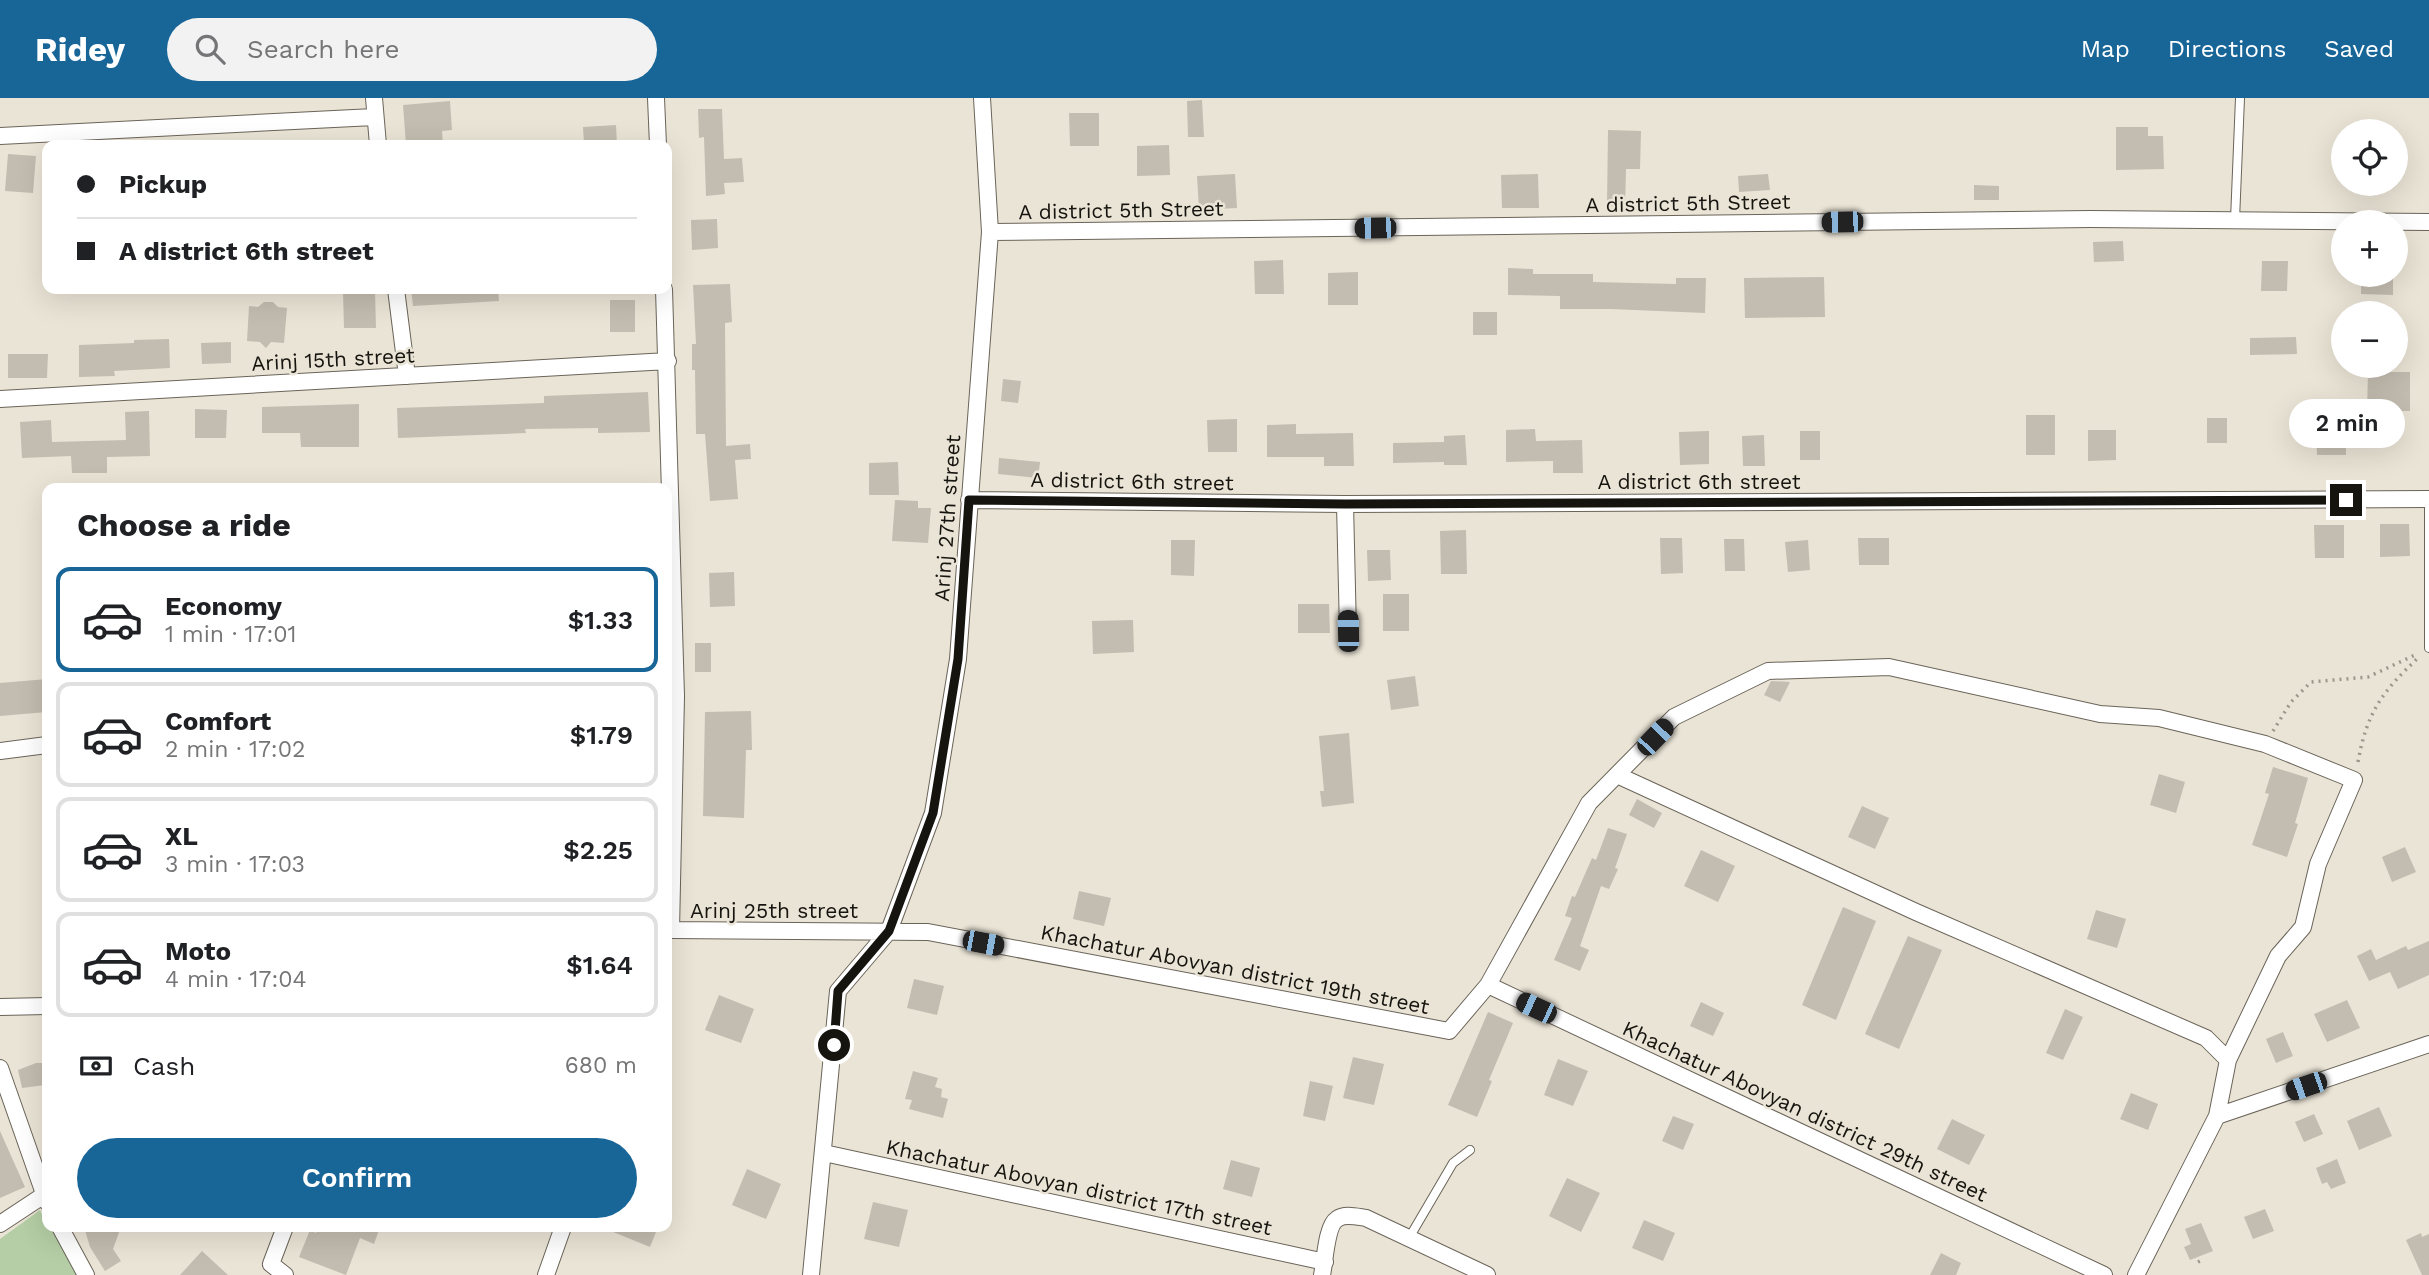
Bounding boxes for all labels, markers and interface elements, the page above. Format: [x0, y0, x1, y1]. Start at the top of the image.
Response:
search box [167, 18, 657, 81]
text: Ridey [35, 30, 125, 69]
icon: search [191, 30, 229, 68]
text: Search here [247, 34, 399, 64]
text: Map [2081, 35, 2130, 63]
text: Directions [2168, 35, 2286, 63]
text: Saved [2324, 35, 2394, 63]
map controls [2331, 119, 2408, 378]
button: locate [2331, 119, 2408, 196]
text: Pickup [119, 169, 207, 199]
street label: A district 5th Street [1585, 189, 1791, 217]
street label: A district 5th Street [1018, 196, 1224, 224]
button: + [2331, 210, 2408, 287]
car [1821, 211, 1864, 233]
car [1354, 217, 1397, 239]
text: A district 6th street [119, 236, 374, 266]
button: − [2331, 301, 2408, 378]
street label: Arinj 15th street [251, 342, 416, 376]
callout: 2 min [2288, 398, 2404, 448]
text: 2 min [2315, 410, 2379, 437]
street label: Arinj 27th street [929, 434, 965, 602]
street label: A district 6th street [1030, 467, 1234, 495]
street label: A district 6th street [1597, 469, 1801, 494]
route end [2330, 484, 2362, 516]
text: Choose a ride [77, 506, 291, 544]
icon: car [81, 588, 144, 651]
text: Economy [165, 591, 282, 621]
text: $1.33 [568, 605, 633, 635]
car [1338, 610, 1359, 652]
text: 1 min · 17:01 [165, 621, 296, 648]
icon: car [81, 703, 144, 766]
text: Comfort [165, 706, 271, 736]
car [1633, 715, 1678, 759]
text: $1.79 [570, 720, 633, 750]
text: 2 min · 17:02 [165, 736, 305, 763]
icon: car [81, 818, 144, 881]
text: XL [165, 821, 198, 851]
text: $2.25 [563, 835, 633, 865]
text: 3 min · 17:03 [165, 851, 305, 878]
street label: Arinj 25th street [690, 898, 858, 923]
street label: Khachatur Abovyan district 19th street [1039, 919, 1432, 1019]
car [961, 929, 1006, 957]
icon: car [81, 933, 144, 996]
text: Moto [165, 936, 231, 966]
text: $1.64 [566, 950, 633, 980]
text: 4 min · 17:04 [165, 966, 307, 993]
car [1513, 990, 1560, 1026]
street label: Khachatur Abovyan district 29th street [1619, 1015, 1992, 1207]
route start [818, 1029, 850, 1061]
icon: cash [77, 1047, 115, 1085]
text: Cash [133, 1051, 195, 1081]
text: 680 m [565, 1052, 637, 1079]
car [2283, 1069, 2330, 1103]
street label: Khachatur Abovyan district 17th street [884, 1134, 1274, 1240]
button: Confirm [77, 1138, 637, 1218]

